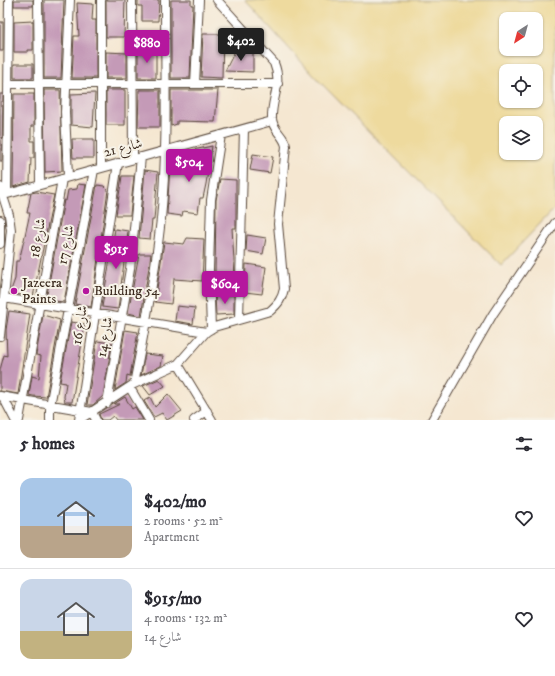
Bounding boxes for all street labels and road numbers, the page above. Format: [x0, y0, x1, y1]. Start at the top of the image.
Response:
street label: شارع 21 [102, 134, 145, 163]
street label: شارع 18 [26, 217, 52, 259]
street label: شارع 17 [53, 224, 81, 267]
street label: شارع 16 [68, 304, 94, 346]
street label: شارع 14 [93, 315, 119, 359]

